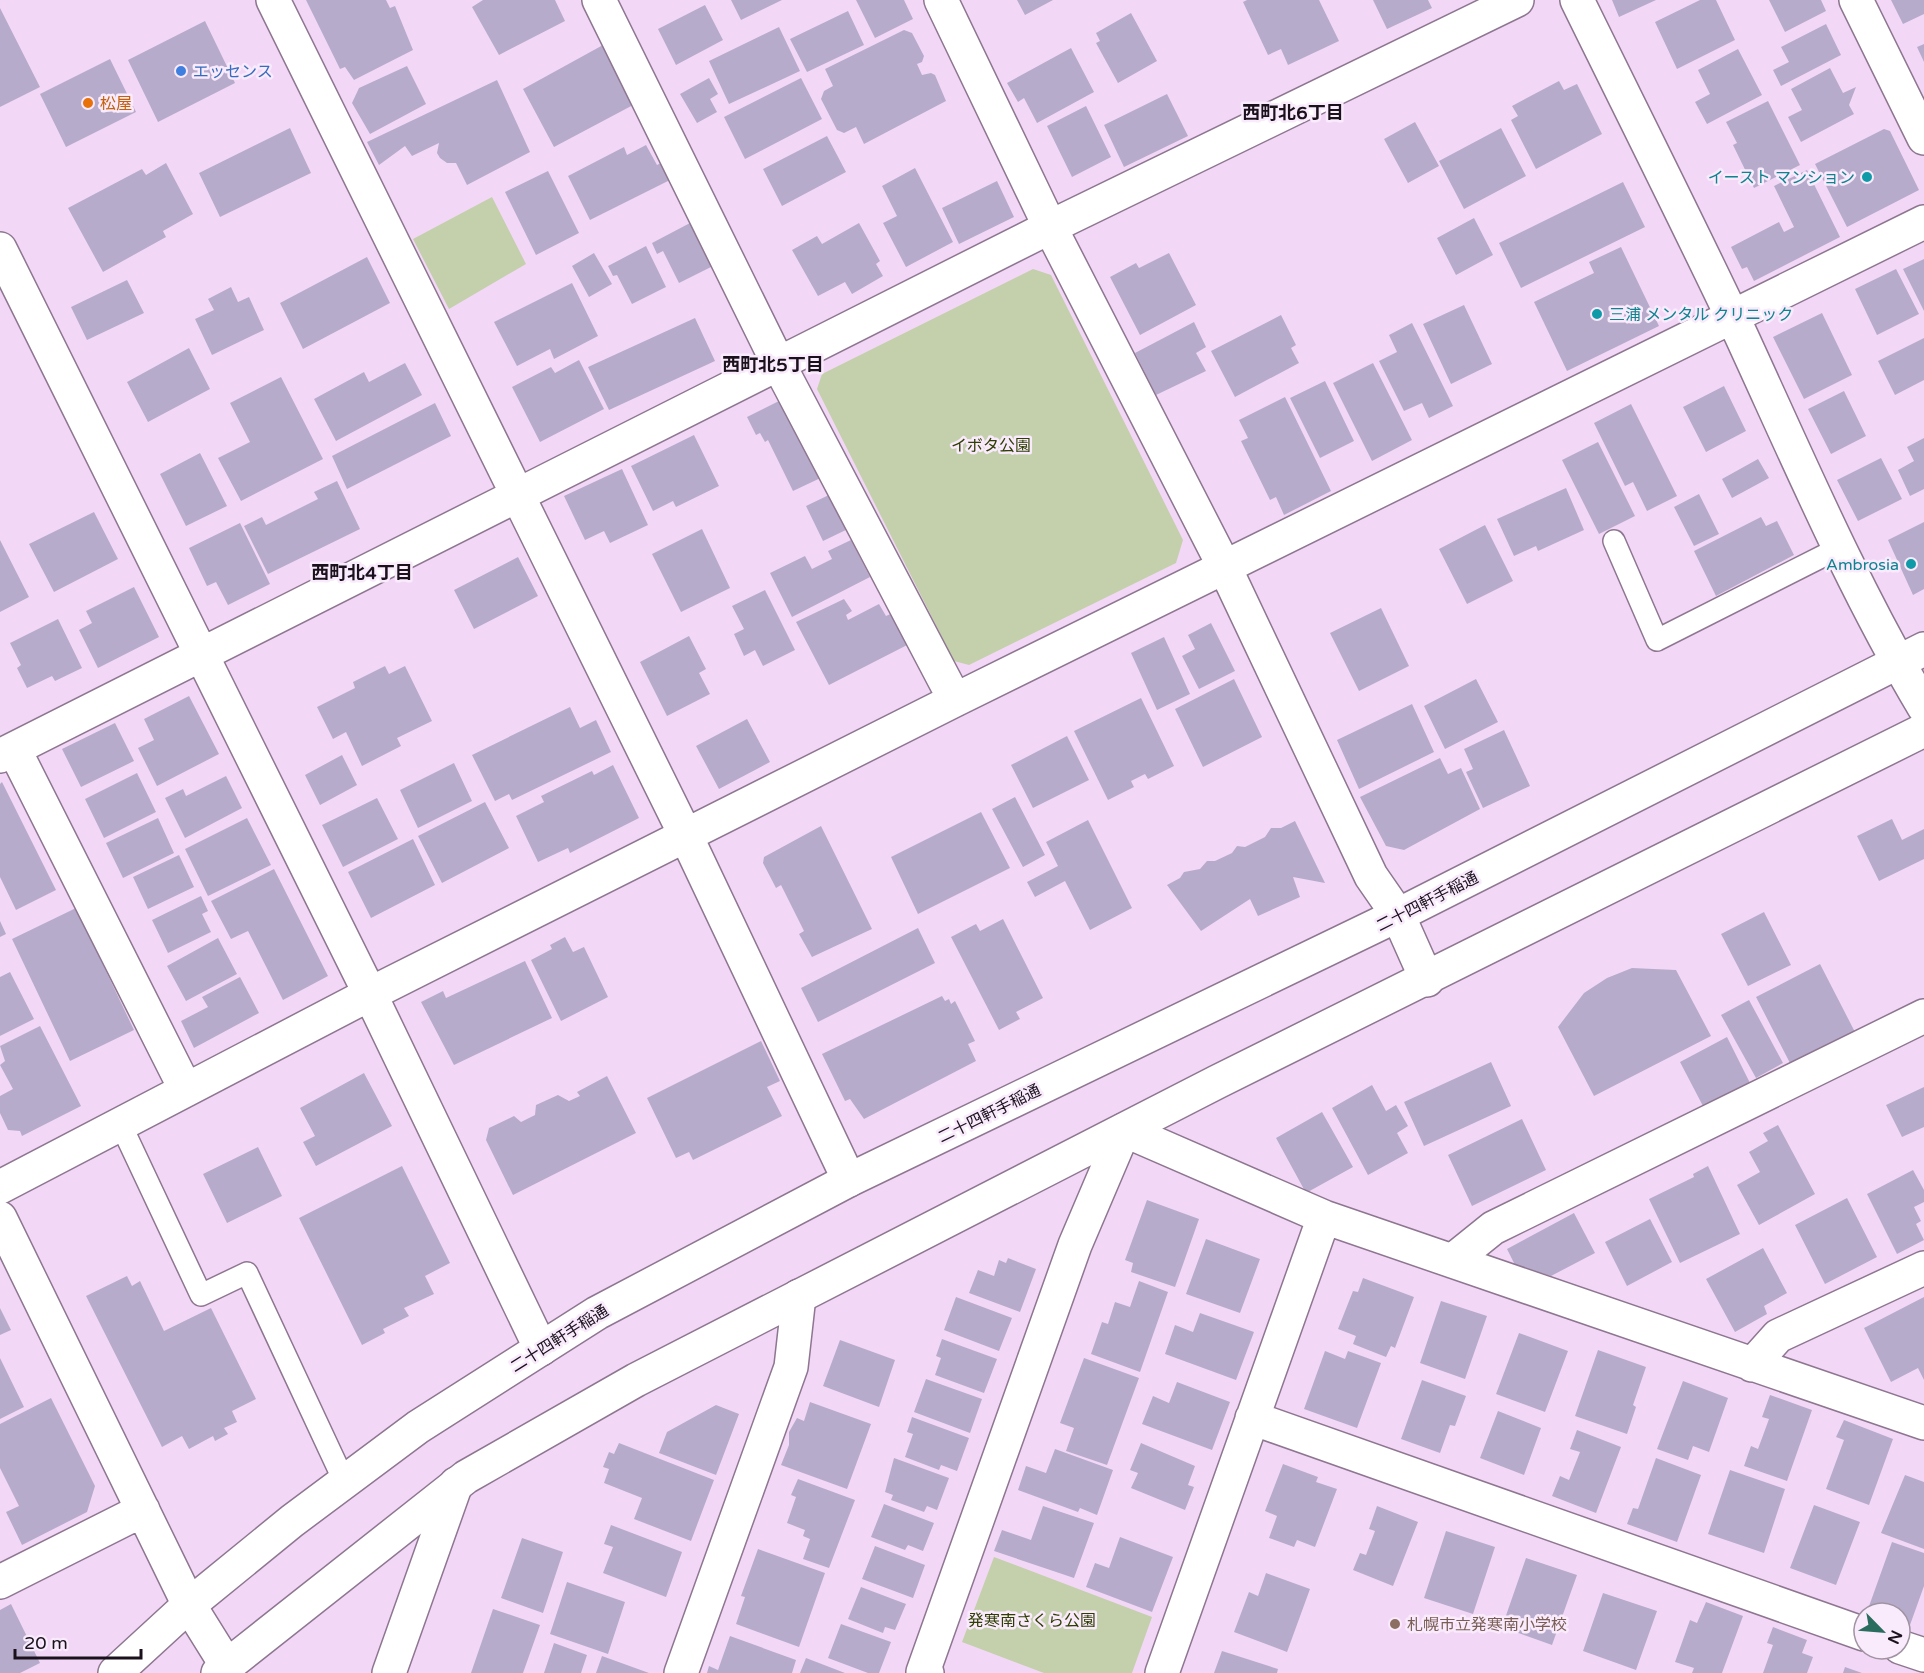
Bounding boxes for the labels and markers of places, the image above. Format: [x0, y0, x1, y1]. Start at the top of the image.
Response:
place label: エッセンス [193, 62, 273, 82]
marker: エッセンス [174, 64, 188, 78]
place label: 松屋 [100, 94, 132, 114]
marker: 松屋 [81, 96, 95, 110]
place label: イースト マンション [1708, 168, 1855, 188]
marker: イースト マンション [1860, 170, 1874, 184]
place label: 三浦 メンタル クリニック [1609, 305, 1793, 325]
marker: 三浦 メンタル クリニック [1590, 307, 1604, 321]
place label: Ambrosia [1826, 555, 1899, 575]
marker: Ambrosia [1904, 557, 1918, 571]
place label: 札幌市立発寒南小学校 [1407, 1615, 1567, 1635]
marker: 札幌市立発寒南小学校 [1388, 1617, 1402, 1631]

